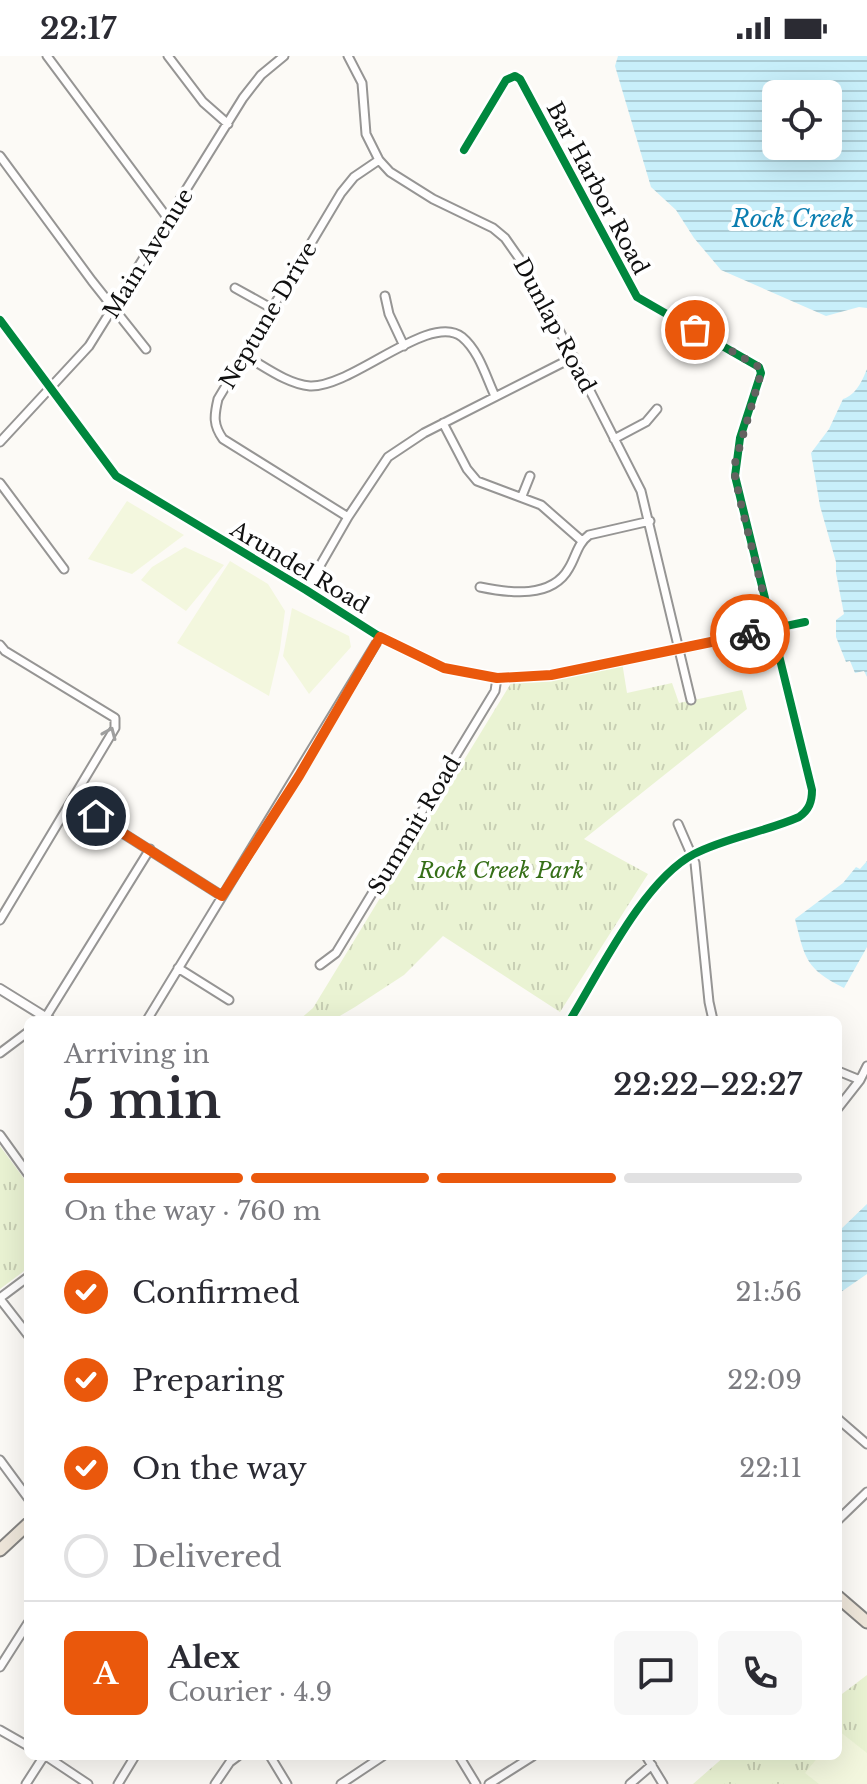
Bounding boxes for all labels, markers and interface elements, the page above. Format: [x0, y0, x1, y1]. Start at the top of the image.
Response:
text: 22:17 [40, 10, 116, 47]
map controls [762, 80, 842, 160]
button: locate [762, 80, 842, 160]
street label: Bar Harbor Road [541, 97, 655, 279]
street label: Main Avenue [98, 183, 199, 323]
water label: Rock Creek [731, 204, 854, 233]
street label: Neptune Drive [214, 237, 323, 394]
street label: Dunlap Road [508, 253, 601, 397]
pin [661, 296, 729, 364]
icon: bag [673, 308, 717, 352]
street label: Arundel Road [225, 515, 374, 619]
courier [710, 594, 790, 674]
icon: bike [728, 612, 772, 656]
one-way arrow [100, 727, 117, 741]
street label: Summit Road [362, 751, 466, 899]
pin [62, 782, 130, 850]
icon: home [74, 794, 118, 838]
park label: Rock Creek Park [417, 857, 584, 884]
text: Arriving in [64, 1038, 210, 1070]
text: 22:22–22:27 [613, 1066, 802, 1103]
text: 5 min [64, 1068, 221, 1132]
text: On the way · 760 m [64, 1195, 321, 1227]
icon: check [64, 1270, 108, 1314]
text: Confirmed [132, 1274, 300, 1311]
text: 21:56 [735, 1276, 802, 1308]
icon: check [64, 1358, 108, 1402]
text: Preparing [132, 1362, 284, 1399]
text: 22:09 [727, 1364, 802, 1396]
icon: check [64, 1446, 108, 1490]
text: On the way [132, 1450, 307, 1487]
text: 22:11 [739, 1452, 802, 1484]
text: Delivered [132, 1538, 282, 1575]
button: chat [614, 1631, 698, 1715]
button: phone [718, 1631, 802, 1715]
text: Alex [168, 1639, 240, 1676]
text: A [94, 1655, 118, 1692]
text: Courier · 4.9 [168, 1676, 332, 1708]

